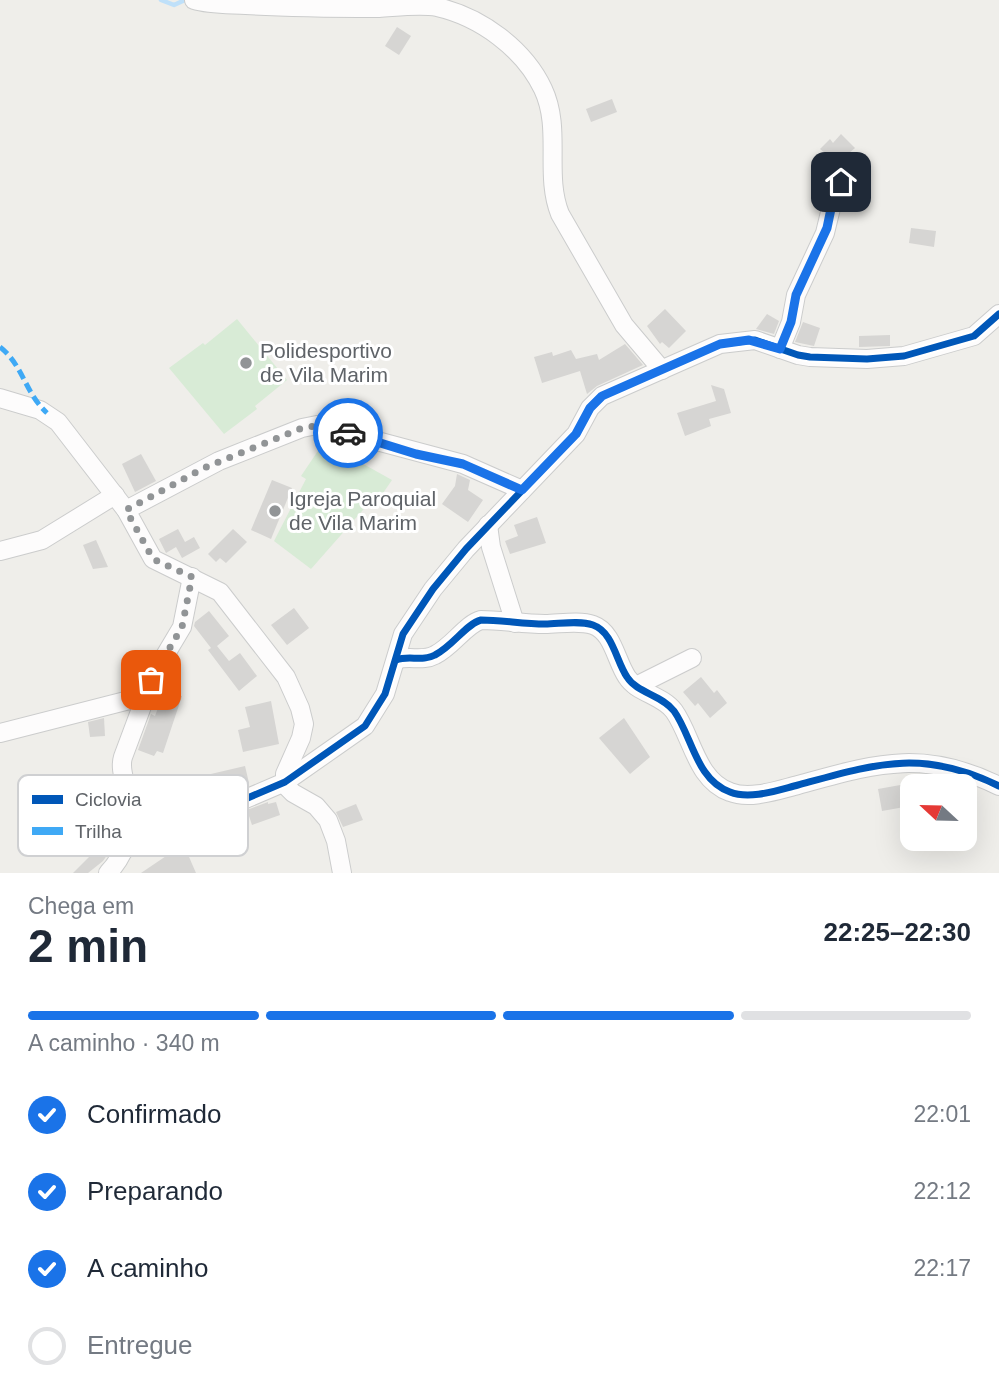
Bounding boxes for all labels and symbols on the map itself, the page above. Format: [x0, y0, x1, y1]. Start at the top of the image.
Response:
pin [811, 152, 871, 212]
place label: Polidesportivo de Vila Marim [260, 339, 392, 386]
marker: Polidesportivo de Vila Marim [238, 355, 254, 371]
courier [313, 398, 383, 468]
place label: Igreja Paroquial de Vila Marim [289, 487, 436, 534]
marker: Igreja Paroquial de Vila Marim [267, 503, 283, 519]
pin [121, 650, 181, 710]
north arrow [900, 774, 976, 850]
legend [18, 775, 248, 856]
text: Ciclovia [75, 789, 142, 810]
text: Trilha [75, 821, 122, 842]

